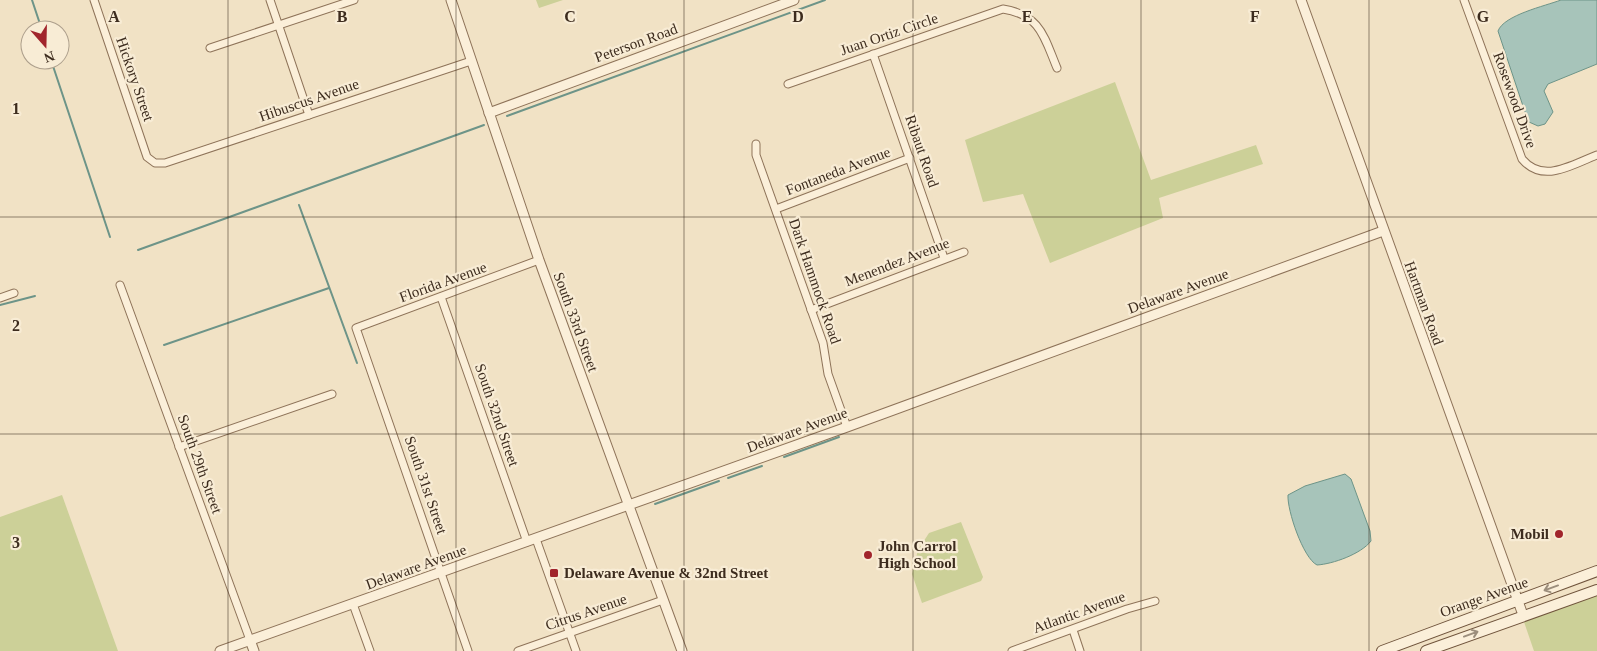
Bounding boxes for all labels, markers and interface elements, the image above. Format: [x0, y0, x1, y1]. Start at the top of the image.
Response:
text: A [108, 8, 120, 25]
text: B [337, 8, 348, 25]
text: C [564, 8, 576, 25]
text: D [792, 8, 804, 25]
text: E [1022, 8, 1032, 25]
text: F [1250, 8, 1260, 25]
text: G [1477, 8, 1490, 25]
street label: Juan Ortiz Circle [838, 10, 940, 58]
north arrow [20, 20, 70, 70]
street label: Peterson Road [592, 20, 680, 65]
street label: Hickory Street [113, 35, 157, 124]
text: N [42, 48, 57, 66]
street label: Rosewood Drive [1490, 50, 1540, 151]
street label: Hibuscus Avenue [257, 75, 361, 125]
text: 1 [12, 100, 20, 117]
street label: Ribaut Road [902, 113, 942, 190]
street label: Fontaneda Avenue [783, 144, 893, 198]
street label: Dark Hammock Road [786, 216, 844, 346]
street label: Menendez Avenue [842, 235, 952, 289]
street label: Florida Avenue [397, 259, 489, 305]
street label: Hartman Road [1401, 259, 1447, 348]
street label: Delaware Avenue [1125, 265, 1231, 317]
street label: South 33rd Street [551, 270, 602, 375]
text: 2 [12, 317, 20, 334]
street label: South 32nd Street [472, 362, 522, 469]
street label: Delaware Avenue [744, 404, 850, 456]
street label: South 29th Street [175, 412, 226, 516]
street label: South 31st Street [402, 434, 451, 537]
place label: Mobil [1511, 526, 1549, 542]
marker: Mobil [1553, 528, 1565, 540]
text: 3 [12, 534, 20, 551]
place label: John Carrol High School [878, 538, 956, 571]
street label: Delaware Avenue [363, 541, 469, 593]
marker: John Carrol High School [862, 549, 874, 561]
place label: Delaware Avenue & 32nd Street [564, 565, 768, 581]
marker: Delaware Avenue & 32nd Street [548, 567, 560, 579]
street label: Orange Avenue [1438, 574, 1531, 620]
one-way arrow [1544, 584, 1559, 593]
street label: Atlantic Avenue [1031, 588, 1128, 636]
street label: Citrus Avenue [543, 590, 629, 633]
one-way arrow [1463, 629, 1479, 638]

